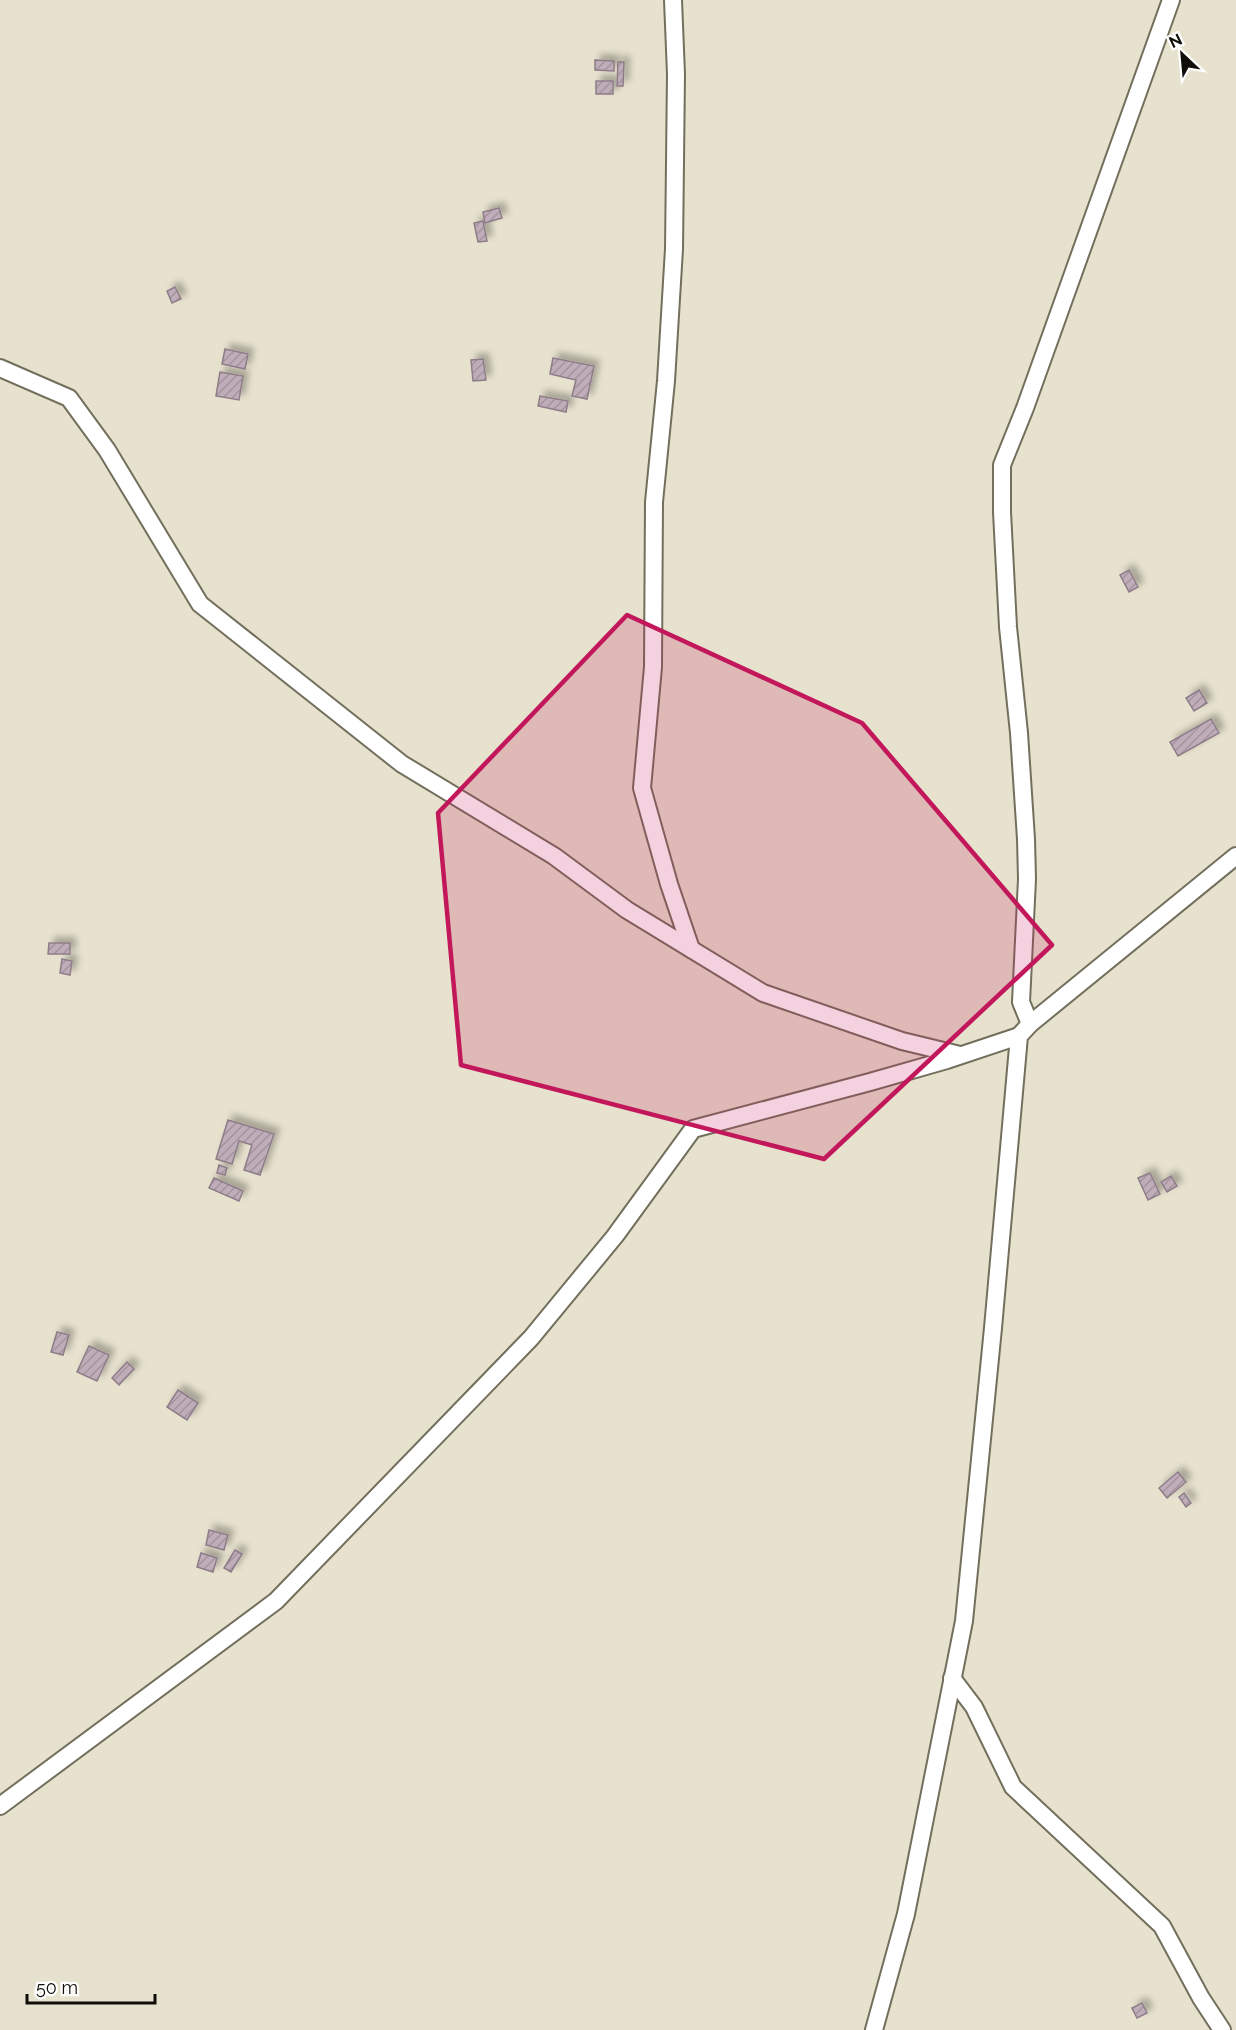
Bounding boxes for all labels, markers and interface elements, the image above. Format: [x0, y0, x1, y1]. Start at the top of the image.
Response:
north arrow [1152, 24, 1212, 84]
text: N [1166, 30, 1185, 52]
scale bar [27, 1967, 154, 2005]
text: 50 m [36, 1977, 78, 1998]

